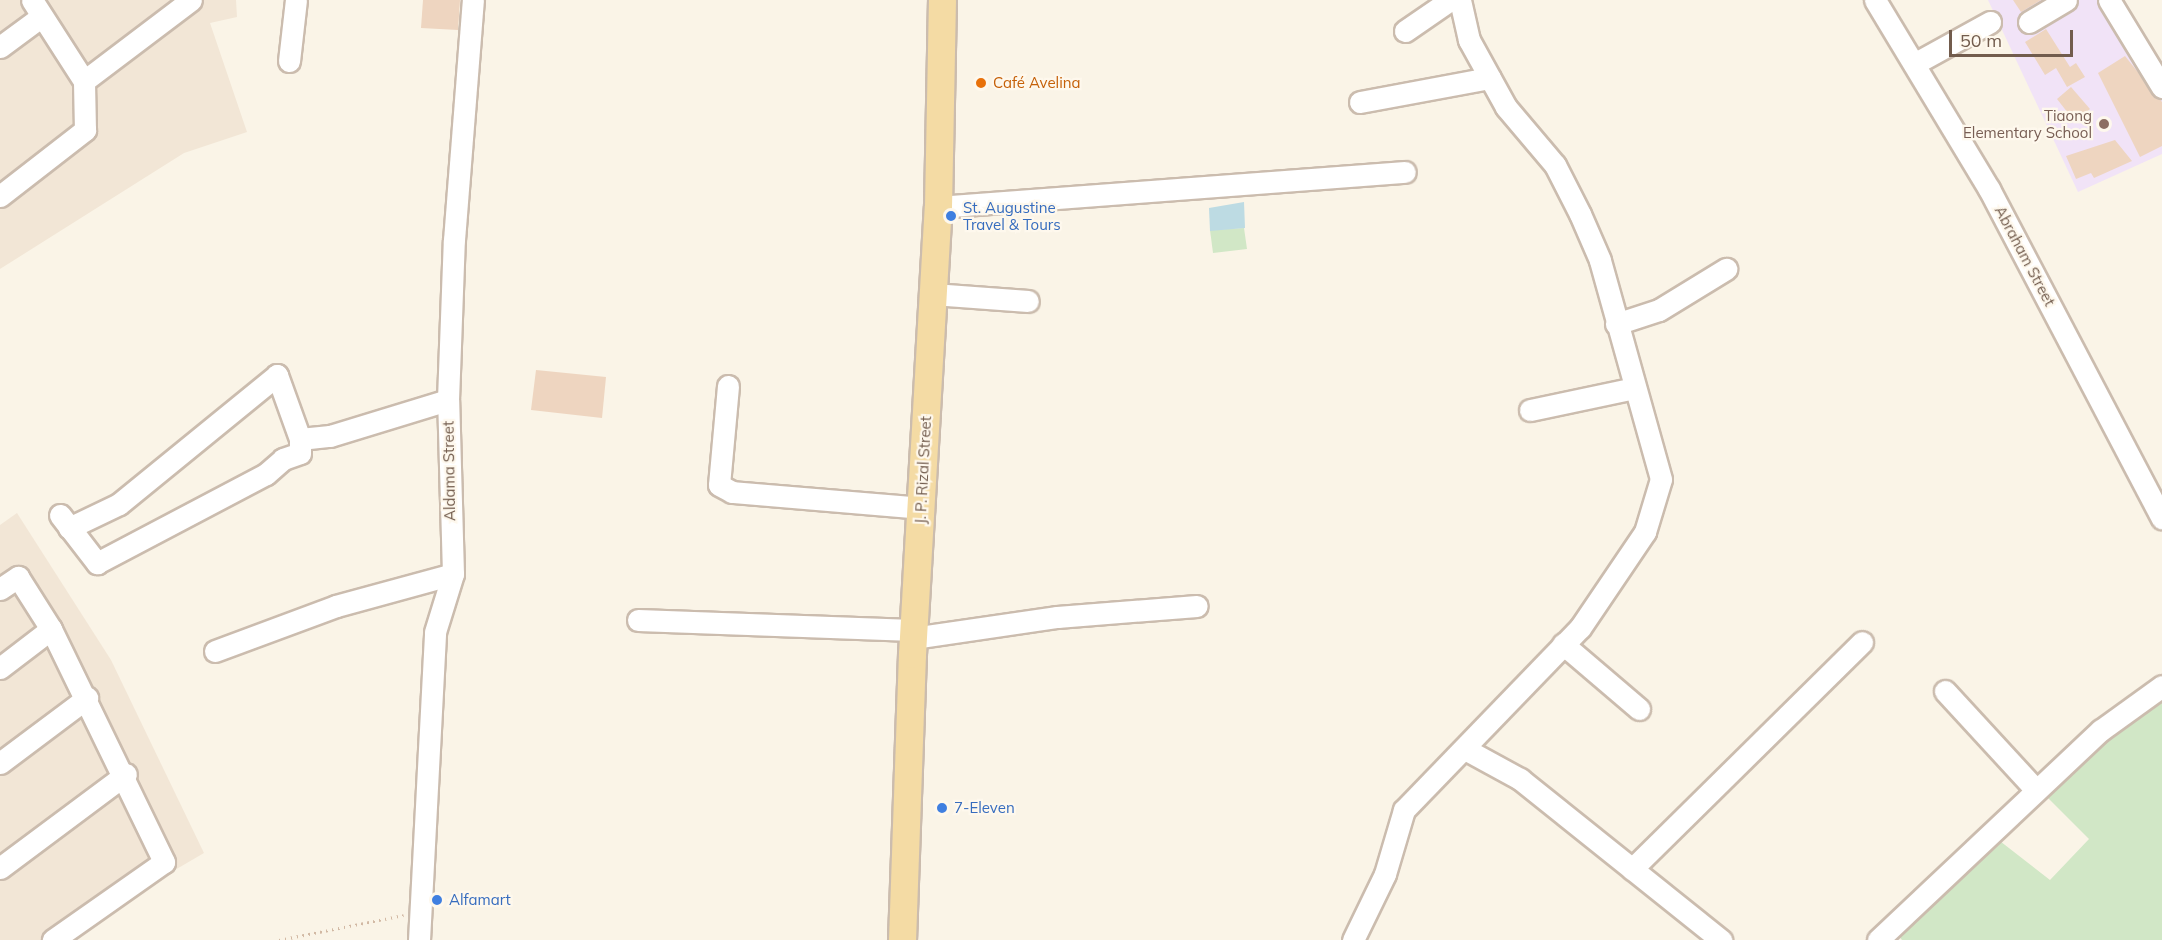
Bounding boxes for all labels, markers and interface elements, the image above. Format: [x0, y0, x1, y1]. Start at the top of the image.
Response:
scale bar [1952, 18, 2076, 56]
text: 50 m [1960, 29, 2002, 52]
place label: Café Avelina [993, 74, 1081, 92]
marker: Café Avelina [974, 76, 988, 90]
place label: Tiaong Elementary School [1963, 106, 2092, 141]
marker: Tiaong Elementary School [2097, 117, 2111, 131]
place label: St. Augustine Travel & Tours [963, 198, 1061, 233]
street label: Abraham Street [1991, 203, 2059, 309]
marker: St. Augustine Travel & Tours [944, 209, 958, 223]
street label: J. P. Rizal Street [911, 416, 935, 524]
street label: Aldama Street [439, 421, 459, 521]
place label: 7-Eleven [954, 799, 1015, 817]
marker: 7-Eleven [935, 801, 949, 815]
place label: Alfamart [449, 891, 511, 909]
marker: Alfamart [430, 893, 444, 907]

